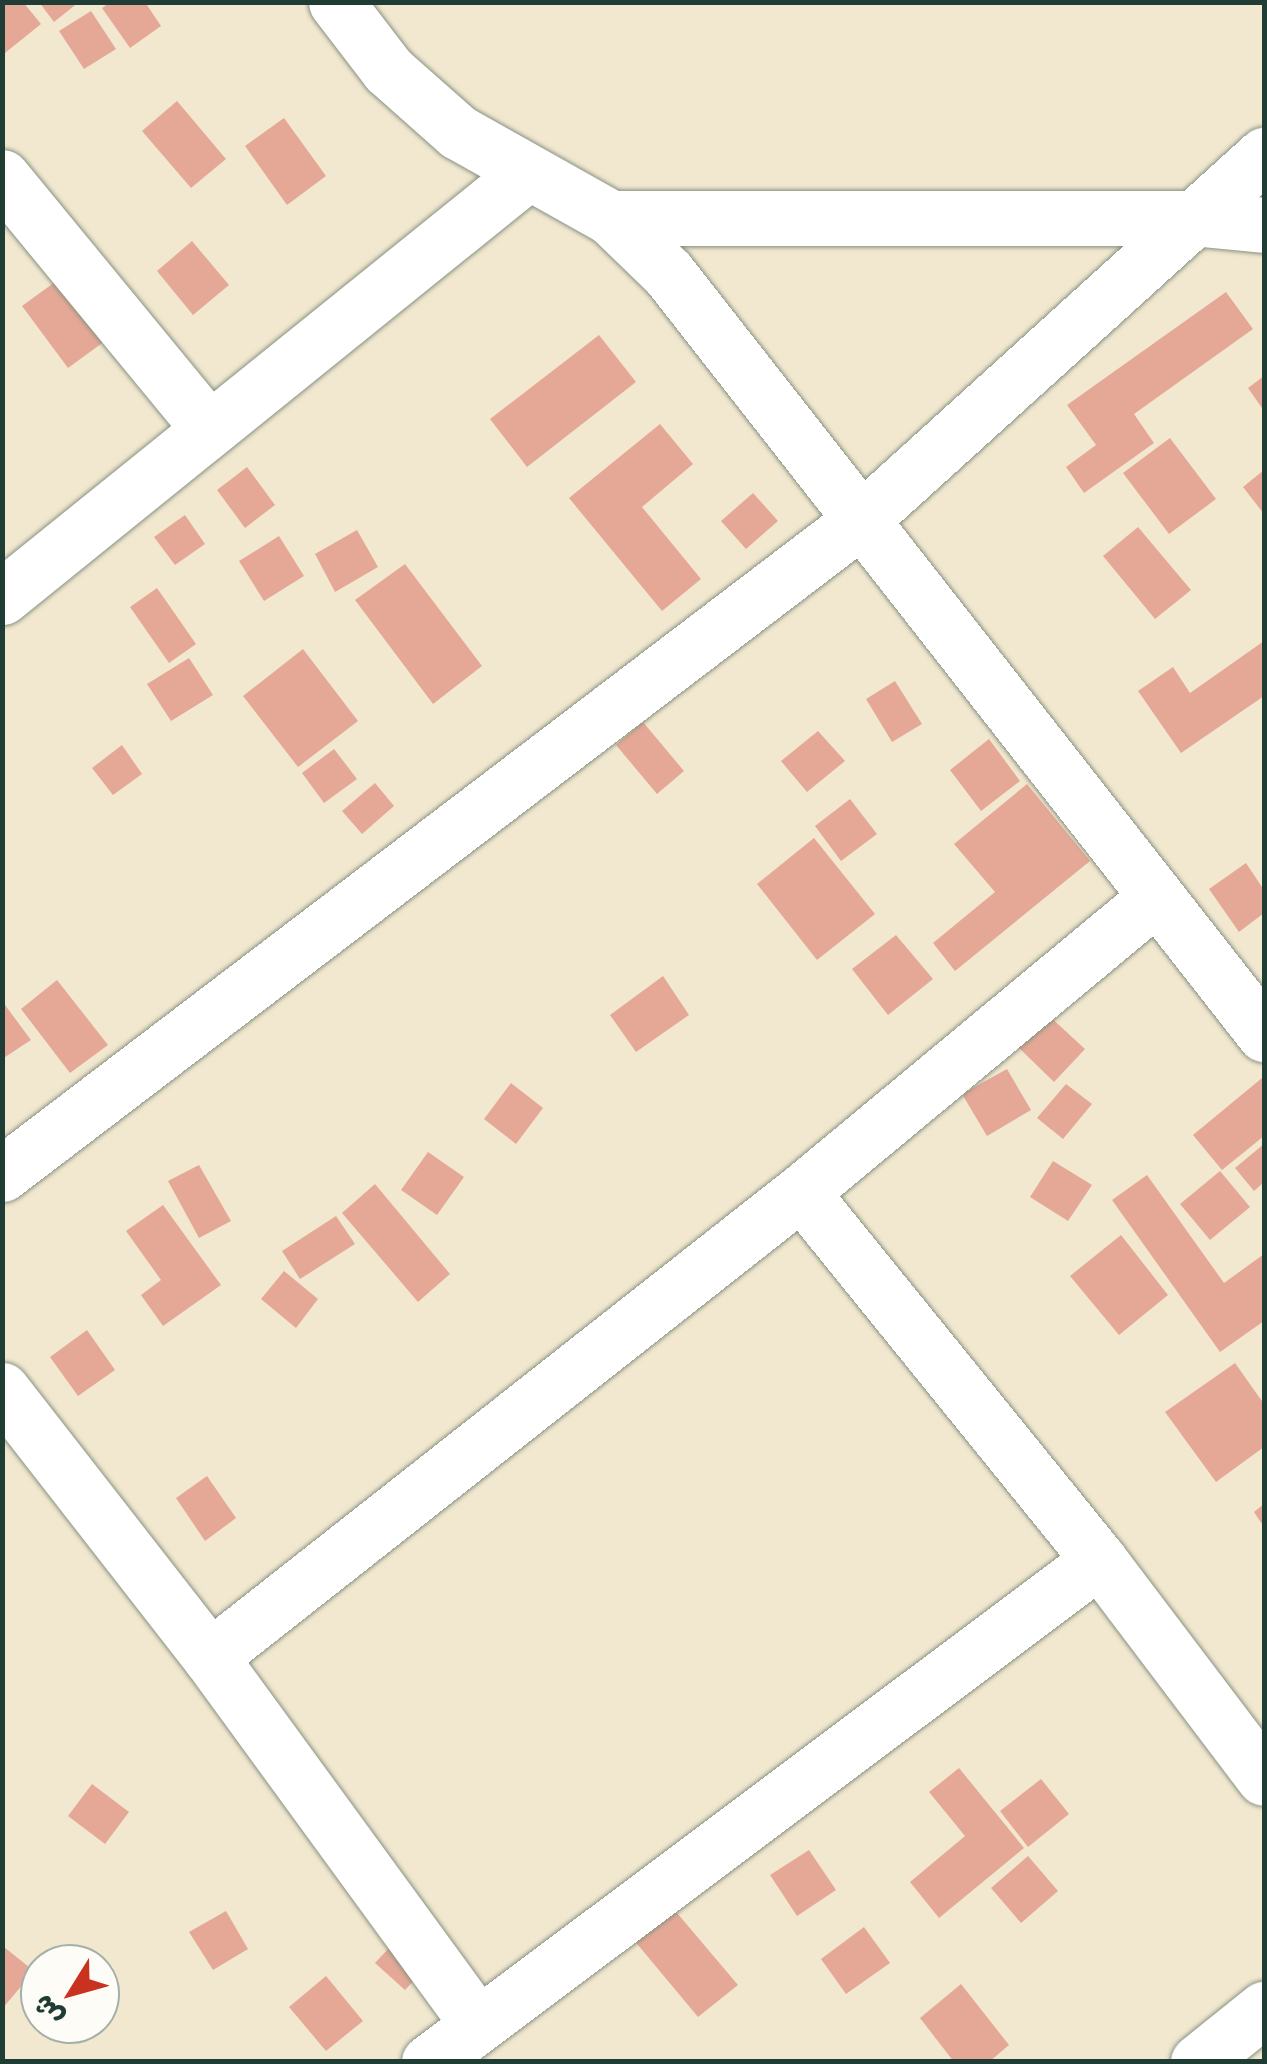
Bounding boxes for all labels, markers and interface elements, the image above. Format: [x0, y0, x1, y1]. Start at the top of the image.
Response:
north arrow [20, 1944, 120, 2044]
text: ش [23, 1987, 72, 2035]

